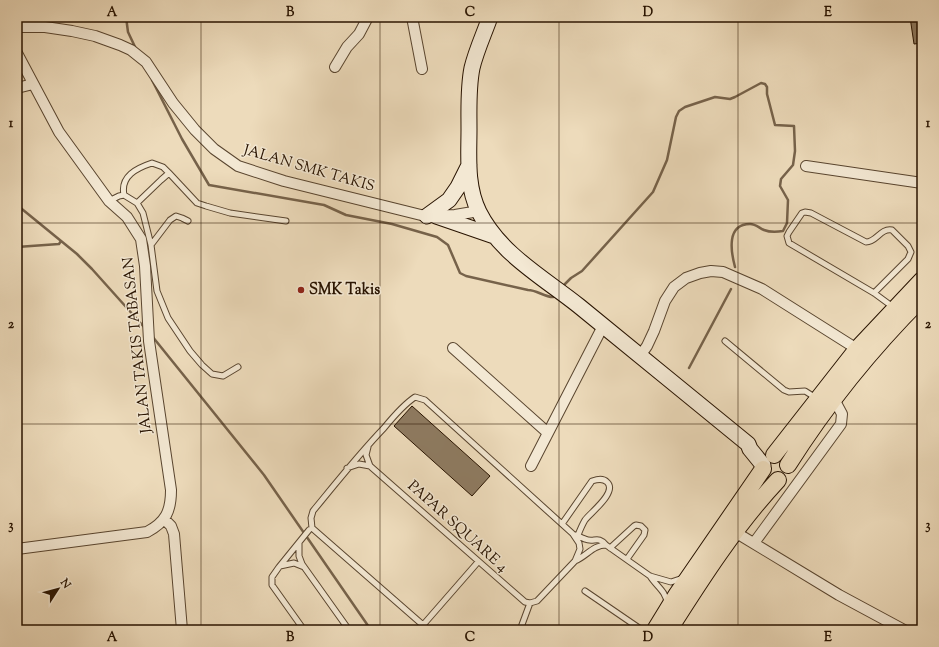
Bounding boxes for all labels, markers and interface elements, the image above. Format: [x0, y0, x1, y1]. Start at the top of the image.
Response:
text: A [107, 4, 118, 22]
text: B [286, 4, 295, 22]
text: C [465, 4, 475, 22]
text: D [643, 4, 653, 22]
text: E [824, 4, 832, 22]
text: 1 [9, 115, 14, 133]
text: 1 [926, 115, 931, 133]
street label: JALAN SMK TAKIS [240, 140, 377, 198]
street label: JALAN TAKIS TABASAN [118, 256, 158, 435]
place label: SMK Takis [309, 280, 380, 301]
marker: SMK Takis [296, 285, 306, 295]
text: 2 [8, 316, 15, 334]
text: 2 [925, 316, 932, 334]
street label: PAPAR SQUARE 4 [402, 476, 512, 578]
text: 3 [8, 517, 14, 535]
text: 3 [925, 517, 931, 535]
north arrow [38, 569, 78, 609]
text: N [56, 575, 74, 592]
text: A [107, 629, 118, 647]
text: B [286, 629, 295, 647]
text: C [465, 629, 475, 647]
text: D [643, 629, 653, 647]
text: E [824, 629, 832, 647]

